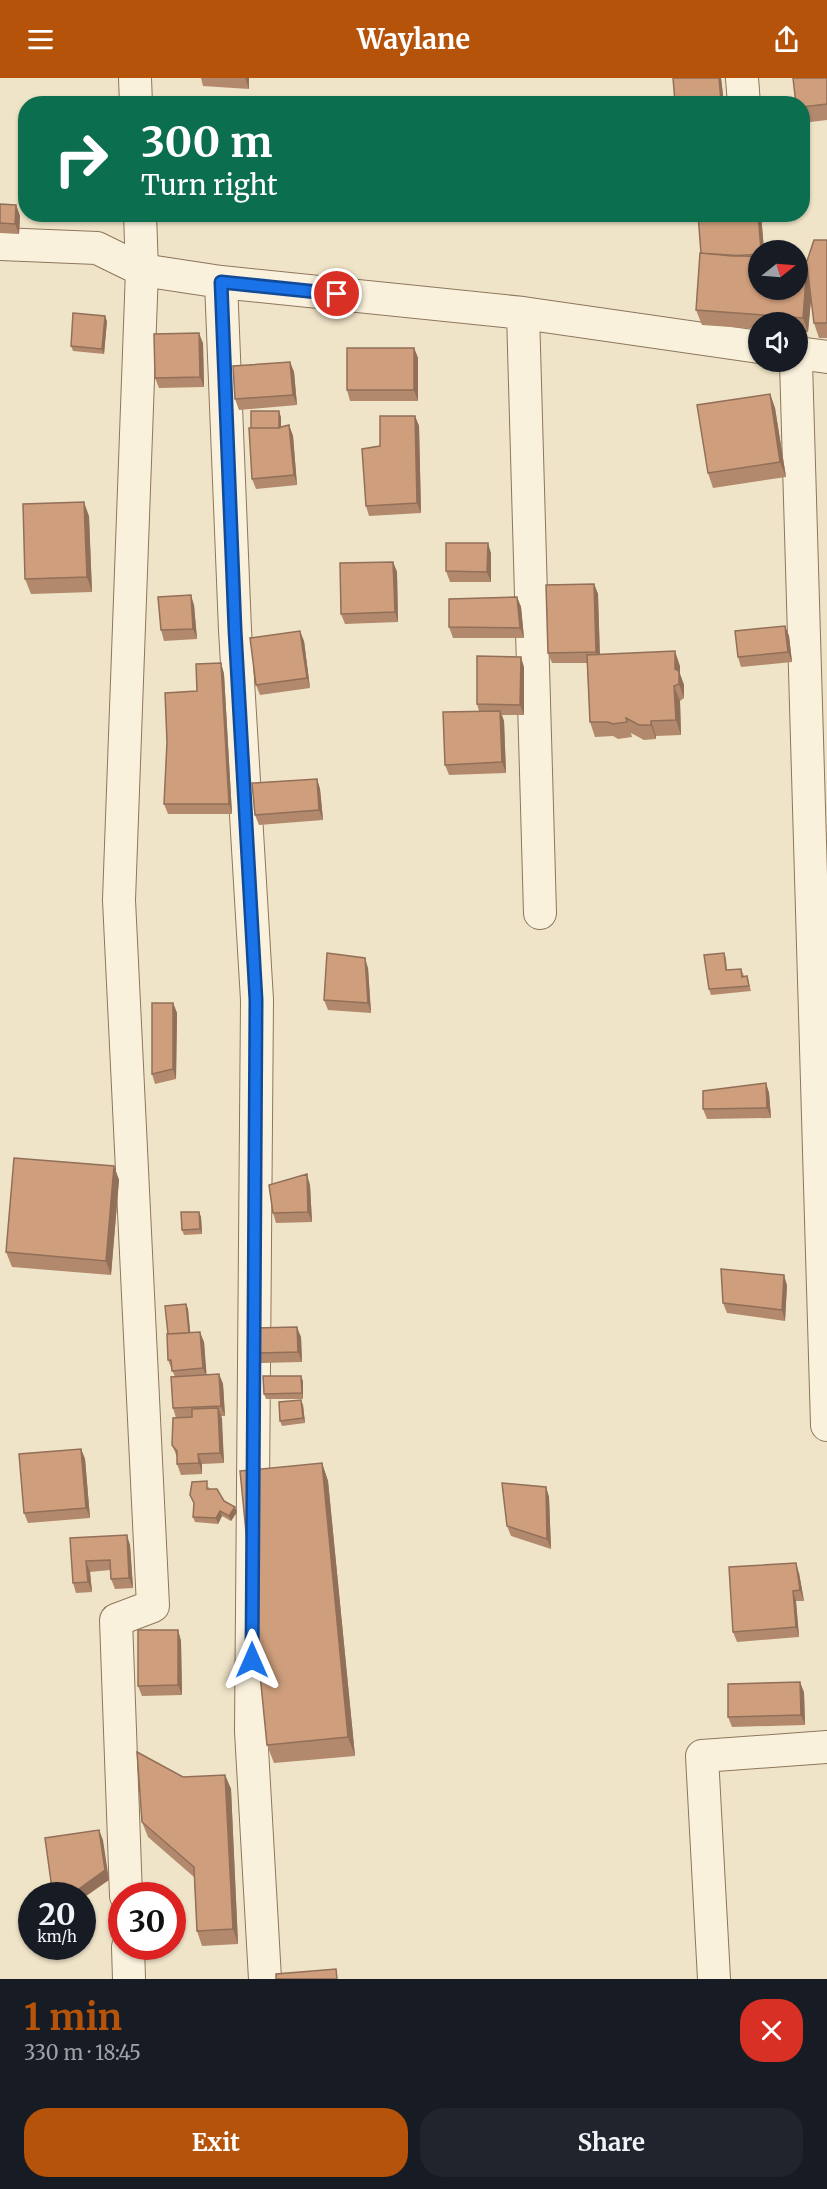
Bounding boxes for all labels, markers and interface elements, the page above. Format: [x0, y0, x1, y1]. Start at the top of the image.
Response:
text: Waylane [357, 22, 470, 56]
icon: menu [24, 23, 57, 56]
icon: share [770, 23, 803, 56]
text: 300 m [141, 116, 273, 168]
icon: right [42, 120, 120, 198]
text: Turn right [141, 168, 278, 202]
north arrow [748, 240, 808, 300]
map controls [748, 240, 808, 372]
pin [311, 268, 362, 319]
icon: arrive [320, 277, 353, 310]
button: sound [748, 312, 808, 372]
position arrow [220, 1628, 284, 1692]
speed limit sign: 30 [108, 1882, 186, 1960]
text: 20 [38, 1895, 76, 1933]
text: km/h [37, 1927, 77, 1946]
text: 1 min [24, 1995, 122, 2040]
button: close [740, 1999, 803, 2062]
text: 330 m · 18:45 [24, 2040, 141, 2065]
button: Exit [24, 2108, 408, 2177]
button: Share [420, 2108, 803, 2177]

